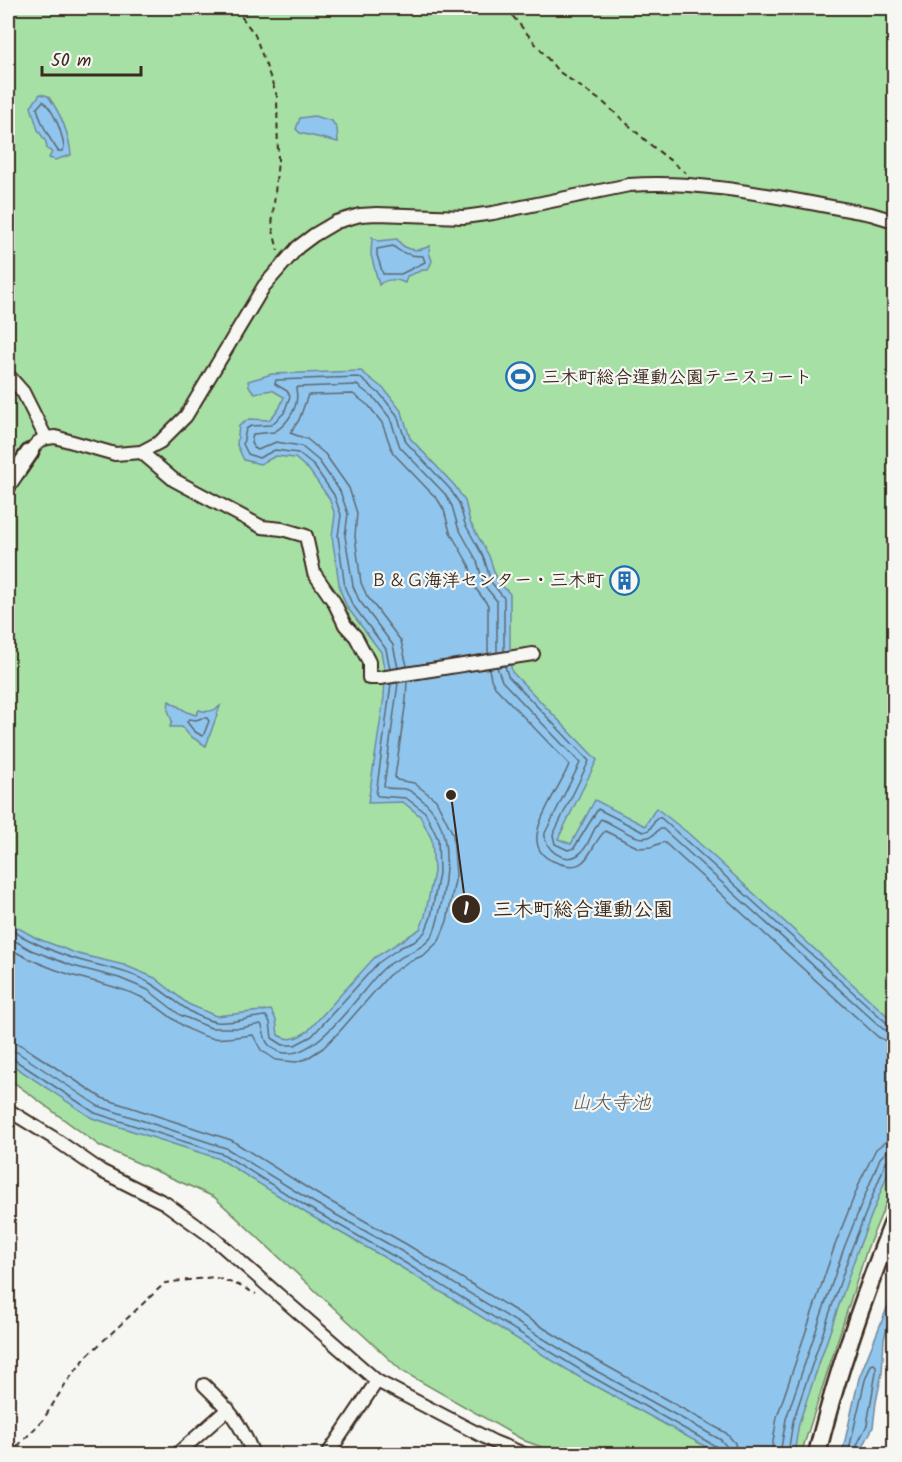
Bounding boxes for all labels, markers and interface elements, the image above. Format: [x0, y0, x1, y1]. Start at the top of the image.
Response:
scale bar [42, 39, 141, 77]
text: 50 m [51, 47, 91, 76]
sports icon: 三木町総合運動公園テニスコート [505, 361, 537, 393]
place label: 三木町総合運動公園テニスコート [542, 364, 812, 393]
building icon: Ｂ＆Ｇ海洋センター・三木町 [609, 564, 641, 596]
place label: Ｂ＆Ｇ海洋センター・三木町 [370, 567, 604, 596]
callout: 三木町総合運動公園 [451, 890, 685, 928]
text: 三木町総合運動公園 [493, 895, 673, 927]
text: 1 [463, 896, 469, 925]
water label: 山大寺池 [571, 1088, 652, 1120]

